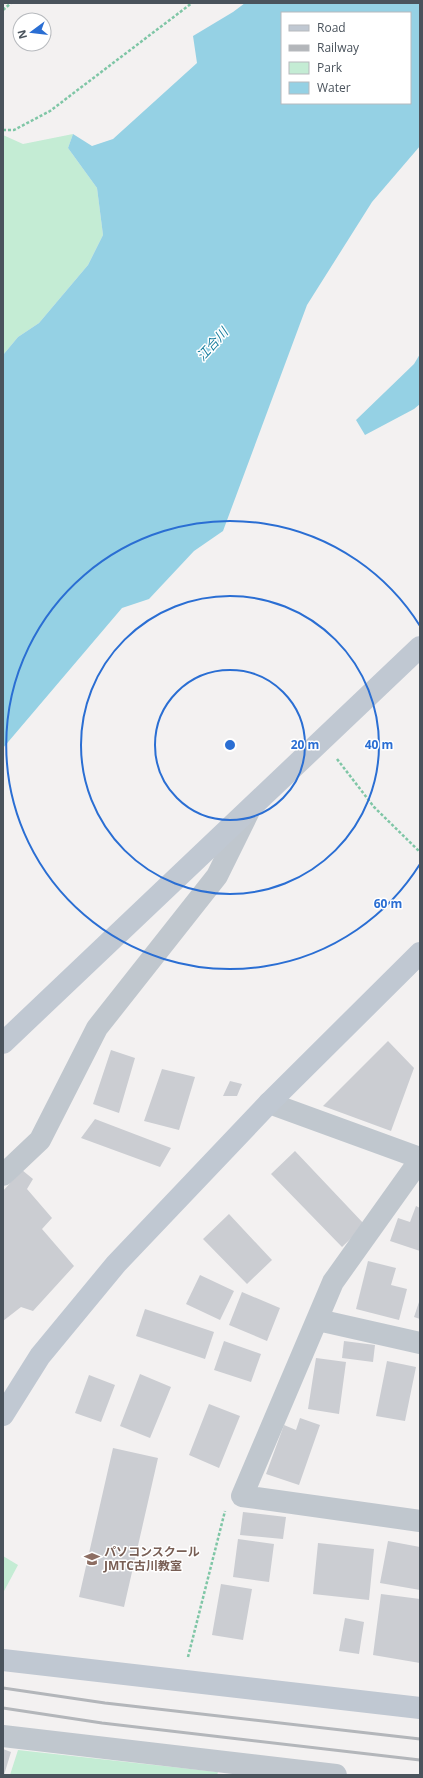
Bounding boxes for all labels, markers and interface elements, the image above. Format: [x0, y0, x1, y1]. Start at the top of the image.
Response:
north arrow [12, 12, 52, 52]
legend [281, 12, 411, 104]
text: Road [317, 19, 346, 36]
text: N [13, 28, 30, 41]
text: Railway [317, 39, 360, 56]
text: Park [317, 59, 343, 76]
text: Water [317, 79, 351, 96]
water label: 江合川 [192, 322, 233, 365]
text: 20 m [291, 736, 319, 753]
text: 40 m [365, 736, 393, 753]
centre of rings [223, 738, 237, 752]
text: 60 m [374, 895, 402, 912]
place label: パソコンスクール JMTC古川教室 [103, 1543, 200, 1574]
school or university icon: パソコンスクール JMTC古川教室 [83, 1550, 101, 1568]

